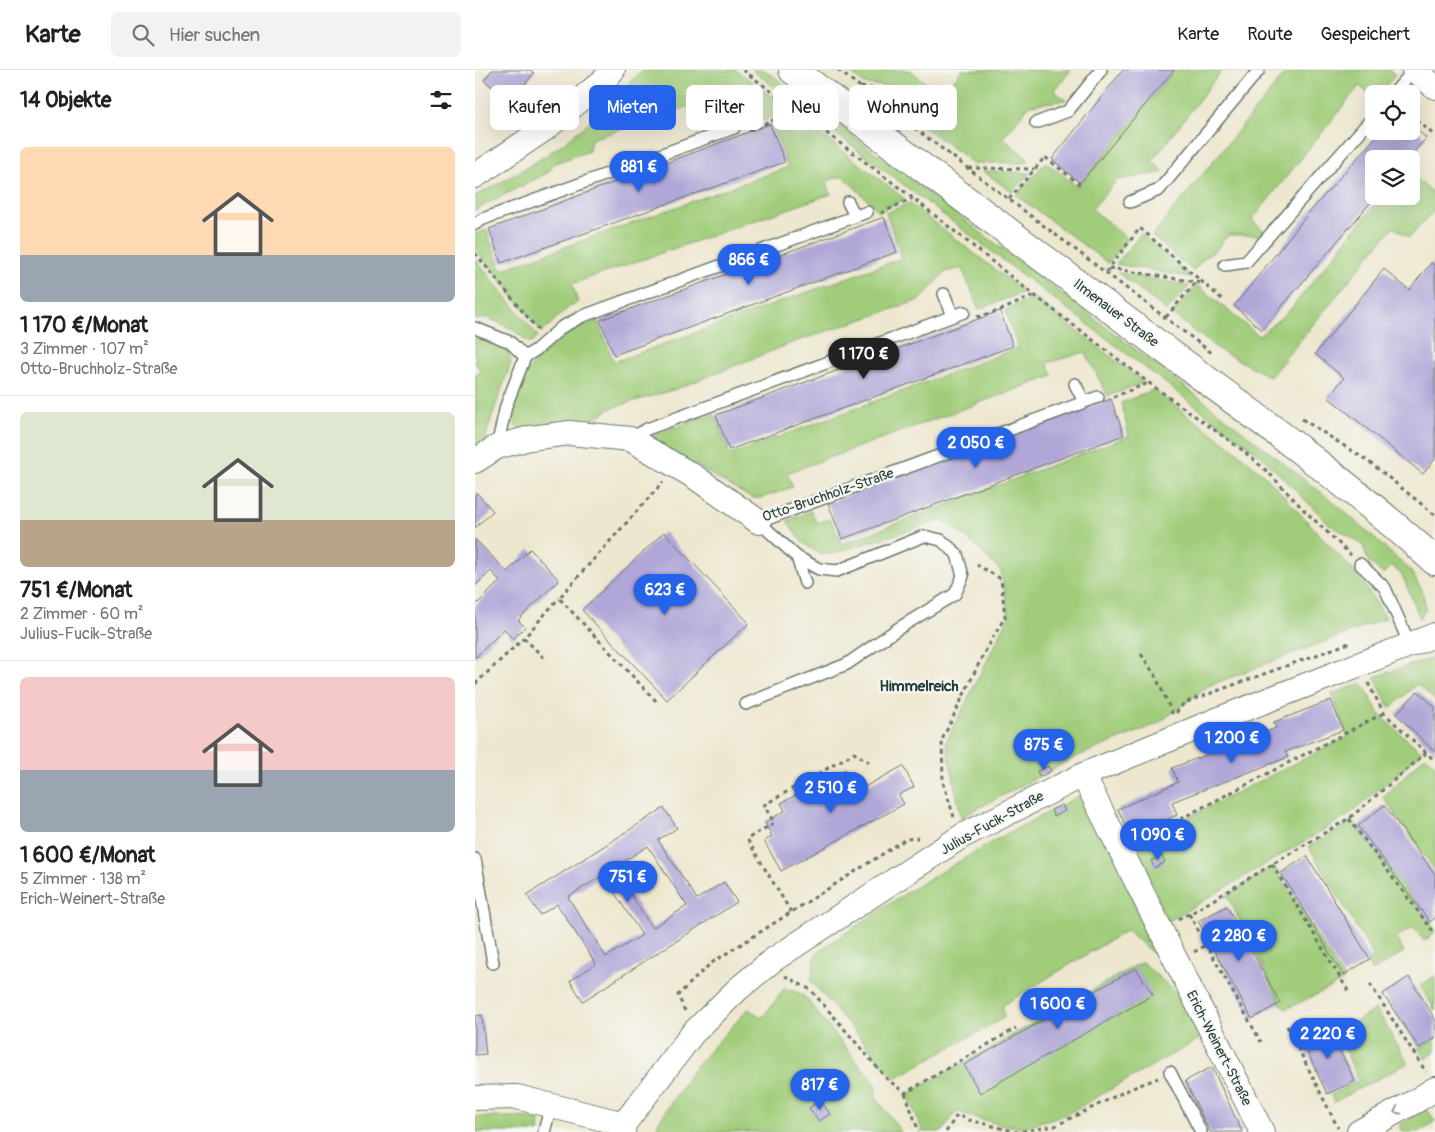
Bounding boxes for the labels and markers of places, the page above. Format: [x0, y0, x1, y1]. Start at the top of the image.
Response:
pin: 881 € [604, 150, 674, 193]
pin: 866 € [714, 244, 784, 286]
pin: 1 170 € [818, 338, 910, 380]
pin: 2 050 € [930, 426, 1022, 469]
pin: 623 € [630, 574, 700, 616]
pin: 1 200 € [1186, 722, 1278, 764]
pin: 875 € [1009, 728, 1079, 771]
pin: 2 510 € [785, 772, 877, 814]
pin: 1 090 € [1112, 818, 1204, 861]
pin: 751 € [593, 860, 663, 903]
pin: 2 280 € [1193, 920, 1285, 962]
pin: 1 600 € [1012, 988, 1104, 1030]
pin: 2 220 € [1282, 1018, 1374, 1060]
pin: 817 € [785, 1068, 855, 1111]

